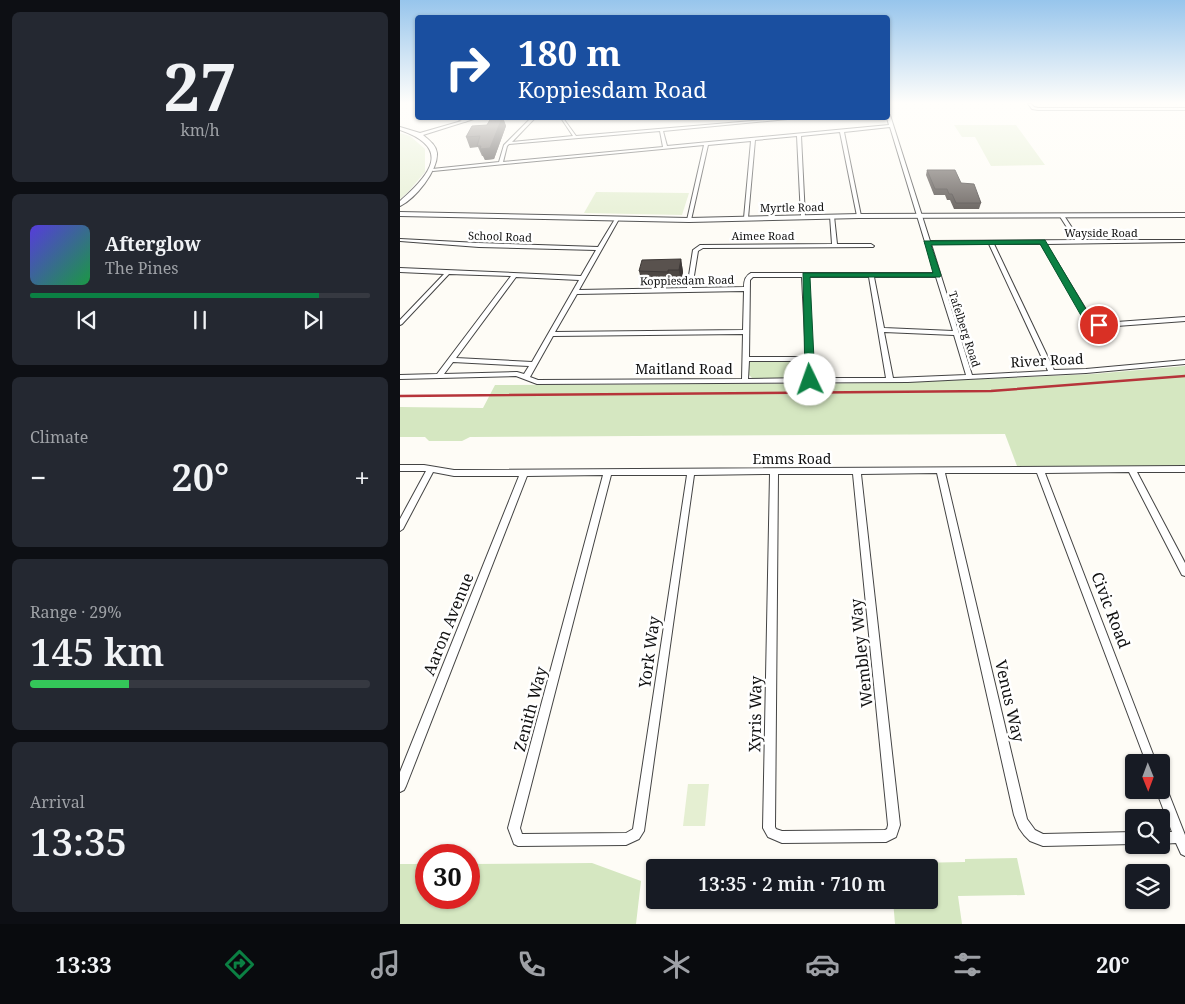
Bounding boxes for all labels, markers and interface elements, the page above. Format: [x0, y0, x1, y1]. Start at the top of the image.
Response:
text: 180 m [518, 29, 621, 76]
icon: right [435, 35, 500, 100]
text: 27 [163, 42, 237, 130]
text: Koppiesdam Road [518, 74, 707, 104]
text: km/h [180, 119, 220, 141]
street label: Myrtle Road [760, 199, 824, 215]
street label: Wayside Road [1064, 225, 1138, 240]
street label: School Road [468, 227, 532, 245]
street label: Aimee Road [732, 228, 795, 243]
text: Afterglow [105, 231, 201, 257]
text: The Pines [105, 257, 179, 279]
street label: Koppiesdam Road [640, 272, 735, 288]
street label: Tafelberg Road [946, 289, 984, 369]
pin [1078, 304, 1120, 346]
icon: previous [73, 306, 101, 334]
icon: pause [186, 306, 214, 334]
icon: next [299, 306, 327, 334]
icon: arrive [1085, 311, 1113, 339]
street label: River Road [1010, 349, 1084, 371]
position arrow [783, 353, 835, 405]
street label: Maitland Road [635, 359, 733, 378]
text: Climate [30, 426, 88, 448]
street label: Emms Road [753, 449, 832, 468]
text: 20° [171, 450, 229, 502]
text: − [30, 458, 46, 496]
text: + [354, 458, 370, 496]
street label: Aaron Avenue [417, 569, 479, 679]
street label: Civic Road [1086, 569, 1136, 651]
street label: Wembley Way [844, 597, 878, 709]
text: Range · 29% [30, 601, 122, 623]
street label: York Way [633, 614, 665, 690]
text: 145 km [30, 625, 164, 677]
street label: Venus Way [990, 658, 1030, 745]
street label: Zenith Way [508, 663, 552, 754]
street label: Xyris Way [743, 675, 767, 752]
north arrow [1125, 754, 1170, 799]
map controls [1125, 754, 1170, 909]
text: Arrival [30, 791, 85, 813]
button: search [1125, 809, 1170, 854]
text: 13:35 [30, 815, 127, 867]
speed limit sign: 30 [415, 844, 480, 909]
button: layers [1125, 864, 1170, 909]
text: 13:35 · 2 min · 710 m [698, 871, 886, 897]
icon: directions [222, 947, 257, 982]
icon: music [368, 947, 403, 982]
icon: phone [514, 947, 549, 982]
icon: climate [659, 947, 694, 982]
icon: car [805, 947, 840, 982]
icon: filters [950, 947, 985, 982]
text: 13:33 [55, 949, 112, 979]
text: 20° [1096, 949, 1130, 979]

